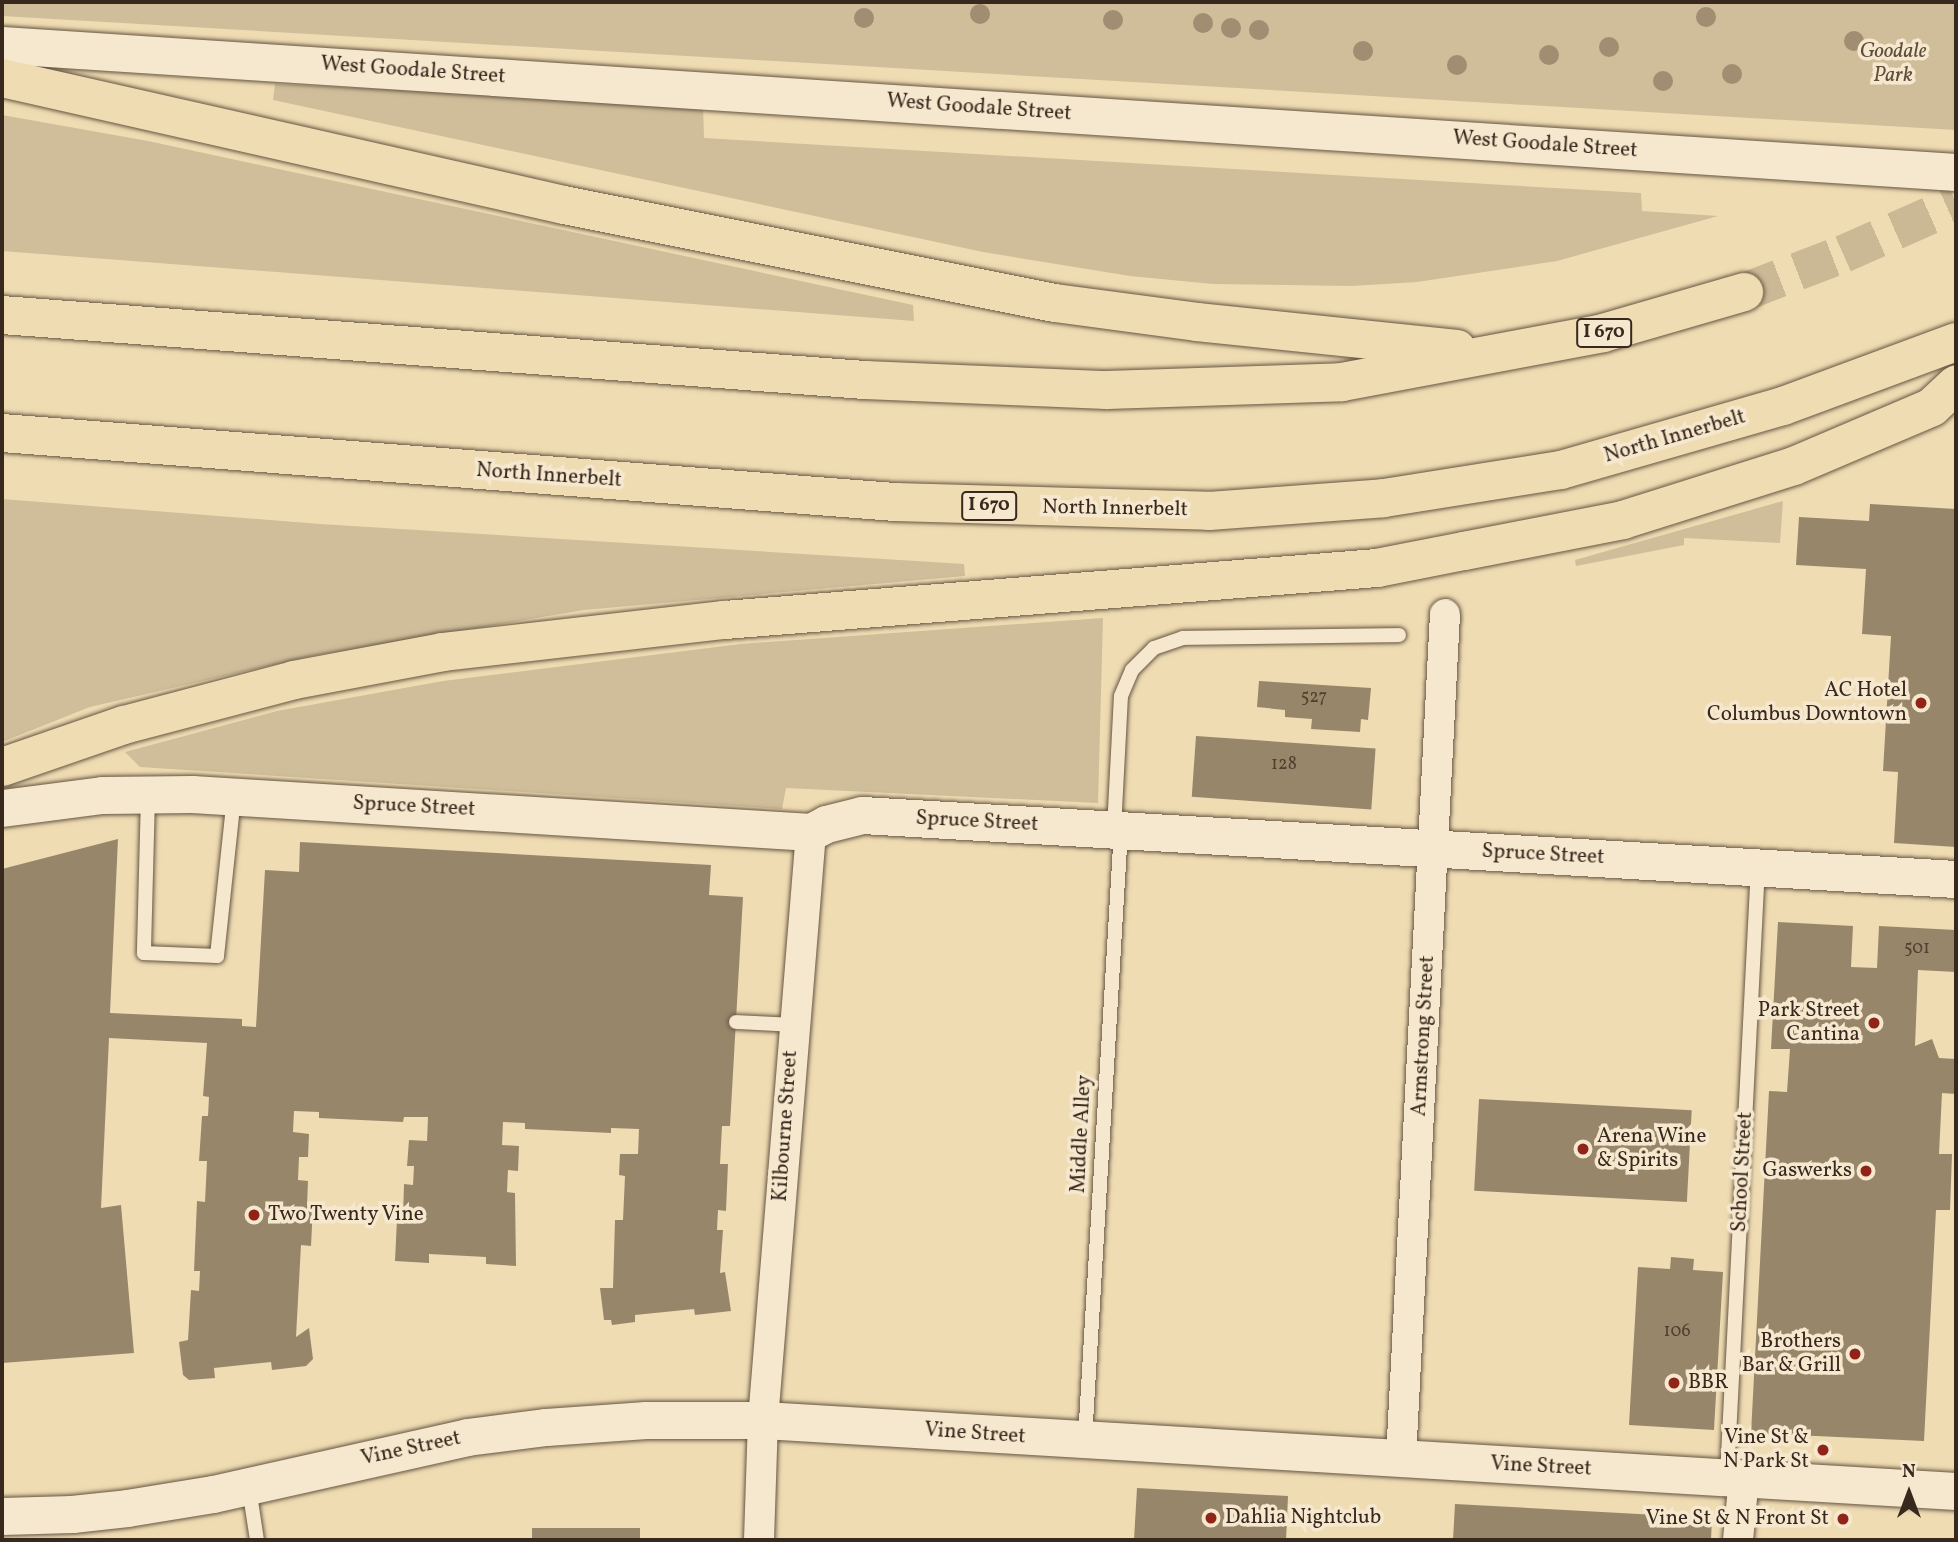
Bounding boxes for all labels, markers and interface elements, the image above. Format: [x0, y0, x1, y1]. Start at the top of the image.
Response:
park label: Goodale Park [1860, 39, 1926, 89]
street label: West Goodale Street [320, 52, 506, 90]
street label: West Goodale Street [886, 89, 1072, 127]
street label: West Goodale Street [1452, 126, 1638, 164]
road number: I 670 [1576, 318, 1632, 348]
street label: North Innerbelt [1601, 405, 1749, 469]
street label: North Innerbelt [475, 458, 623, 494]
road number: I 670 [961, 491, 1017, 522]
street label: North Innerbelt [1042, 495, 1188, 523]
place label: AC Hotel Columbus Downtown [1707, 678, 1907, 728]
house number: 527 [1301, 687, 1327, 709]
marker: AC Hotel Columbus Downtown [1913, 695, 1929, 711]
house number: 128 [1271, 754, 1297, 776]
street label: Spruce Street [352, 791, 476, 823]
street label: Spruce Street [915, 806, 1039, 838]
street label: Spruce Street [1481, 839, 1605, 871]
house number: 501 [1904, 938, 1930, 960]
street label: Armstrong Street [1407, 955, 1441, 1117]
place label: Park Street Cantina [1758, 998, 1860, 1048]
marker: Park Street Cantina [1866, 1015, 1882, 1031]
street label: Kilbourne Street [768, 1049, 804, 1203]
street label: Middle Alley [1066, 1074, 1098, 1194]
street label: School Street [1727, 1111, 1759, 1233]
place label: Arena Wine & Spirits [1597, 1124, 1707, 1174]
marker: Arena Wine & Spirits [1575, 1141, 1591, 1157]
place label: Gaswerks [1762, 1158, 1852, 1184]
marker: Gaswerks [1858, 1163, 1874, 1179]
place label: Two Twenty Vine [268, 1202, 426, 1228]
marker: Two Twenty Vine [246, 1207, 262, 1223]
house number: 106 [1663, 1321, 1691, 1343]
place label: Brothers Bar & Grill [1742, 1329, 1841, 1379]
marker: Brothers Bar & Grill [1847, 1346, 1863, 1362]
place label: BBR [1688, 1370, 1729, 1396]
marker: BBR [1666, 1375, 1682, 1391]
street label: Vine Street [924, 1418, 1026, 1450]
place label: Vine St & N Park St [1723, 1425, 1809, 1475]
street label: Vine Street [359, 1426, 463, 1472]
marker: Vine St & N Park St [1815, 1442, 1831, 1458]
street label: Vine Street [1490, 1452, 1592, 1482]
north arrow [1874, 1458, 1944, 1528]
text: N [1902, 1459, 1916, 1485]
place label: Dahlia Nightclub [1225, 1505, 1381, 1531]
place label: Vine St & N Front St [1646, 1506, 1829, 1532]
marker: Dahlia Nightclub [1203, 1510, 1219, 1526]
marker: Vine St & N Front St [1835, 1511, 1851, 1527]

